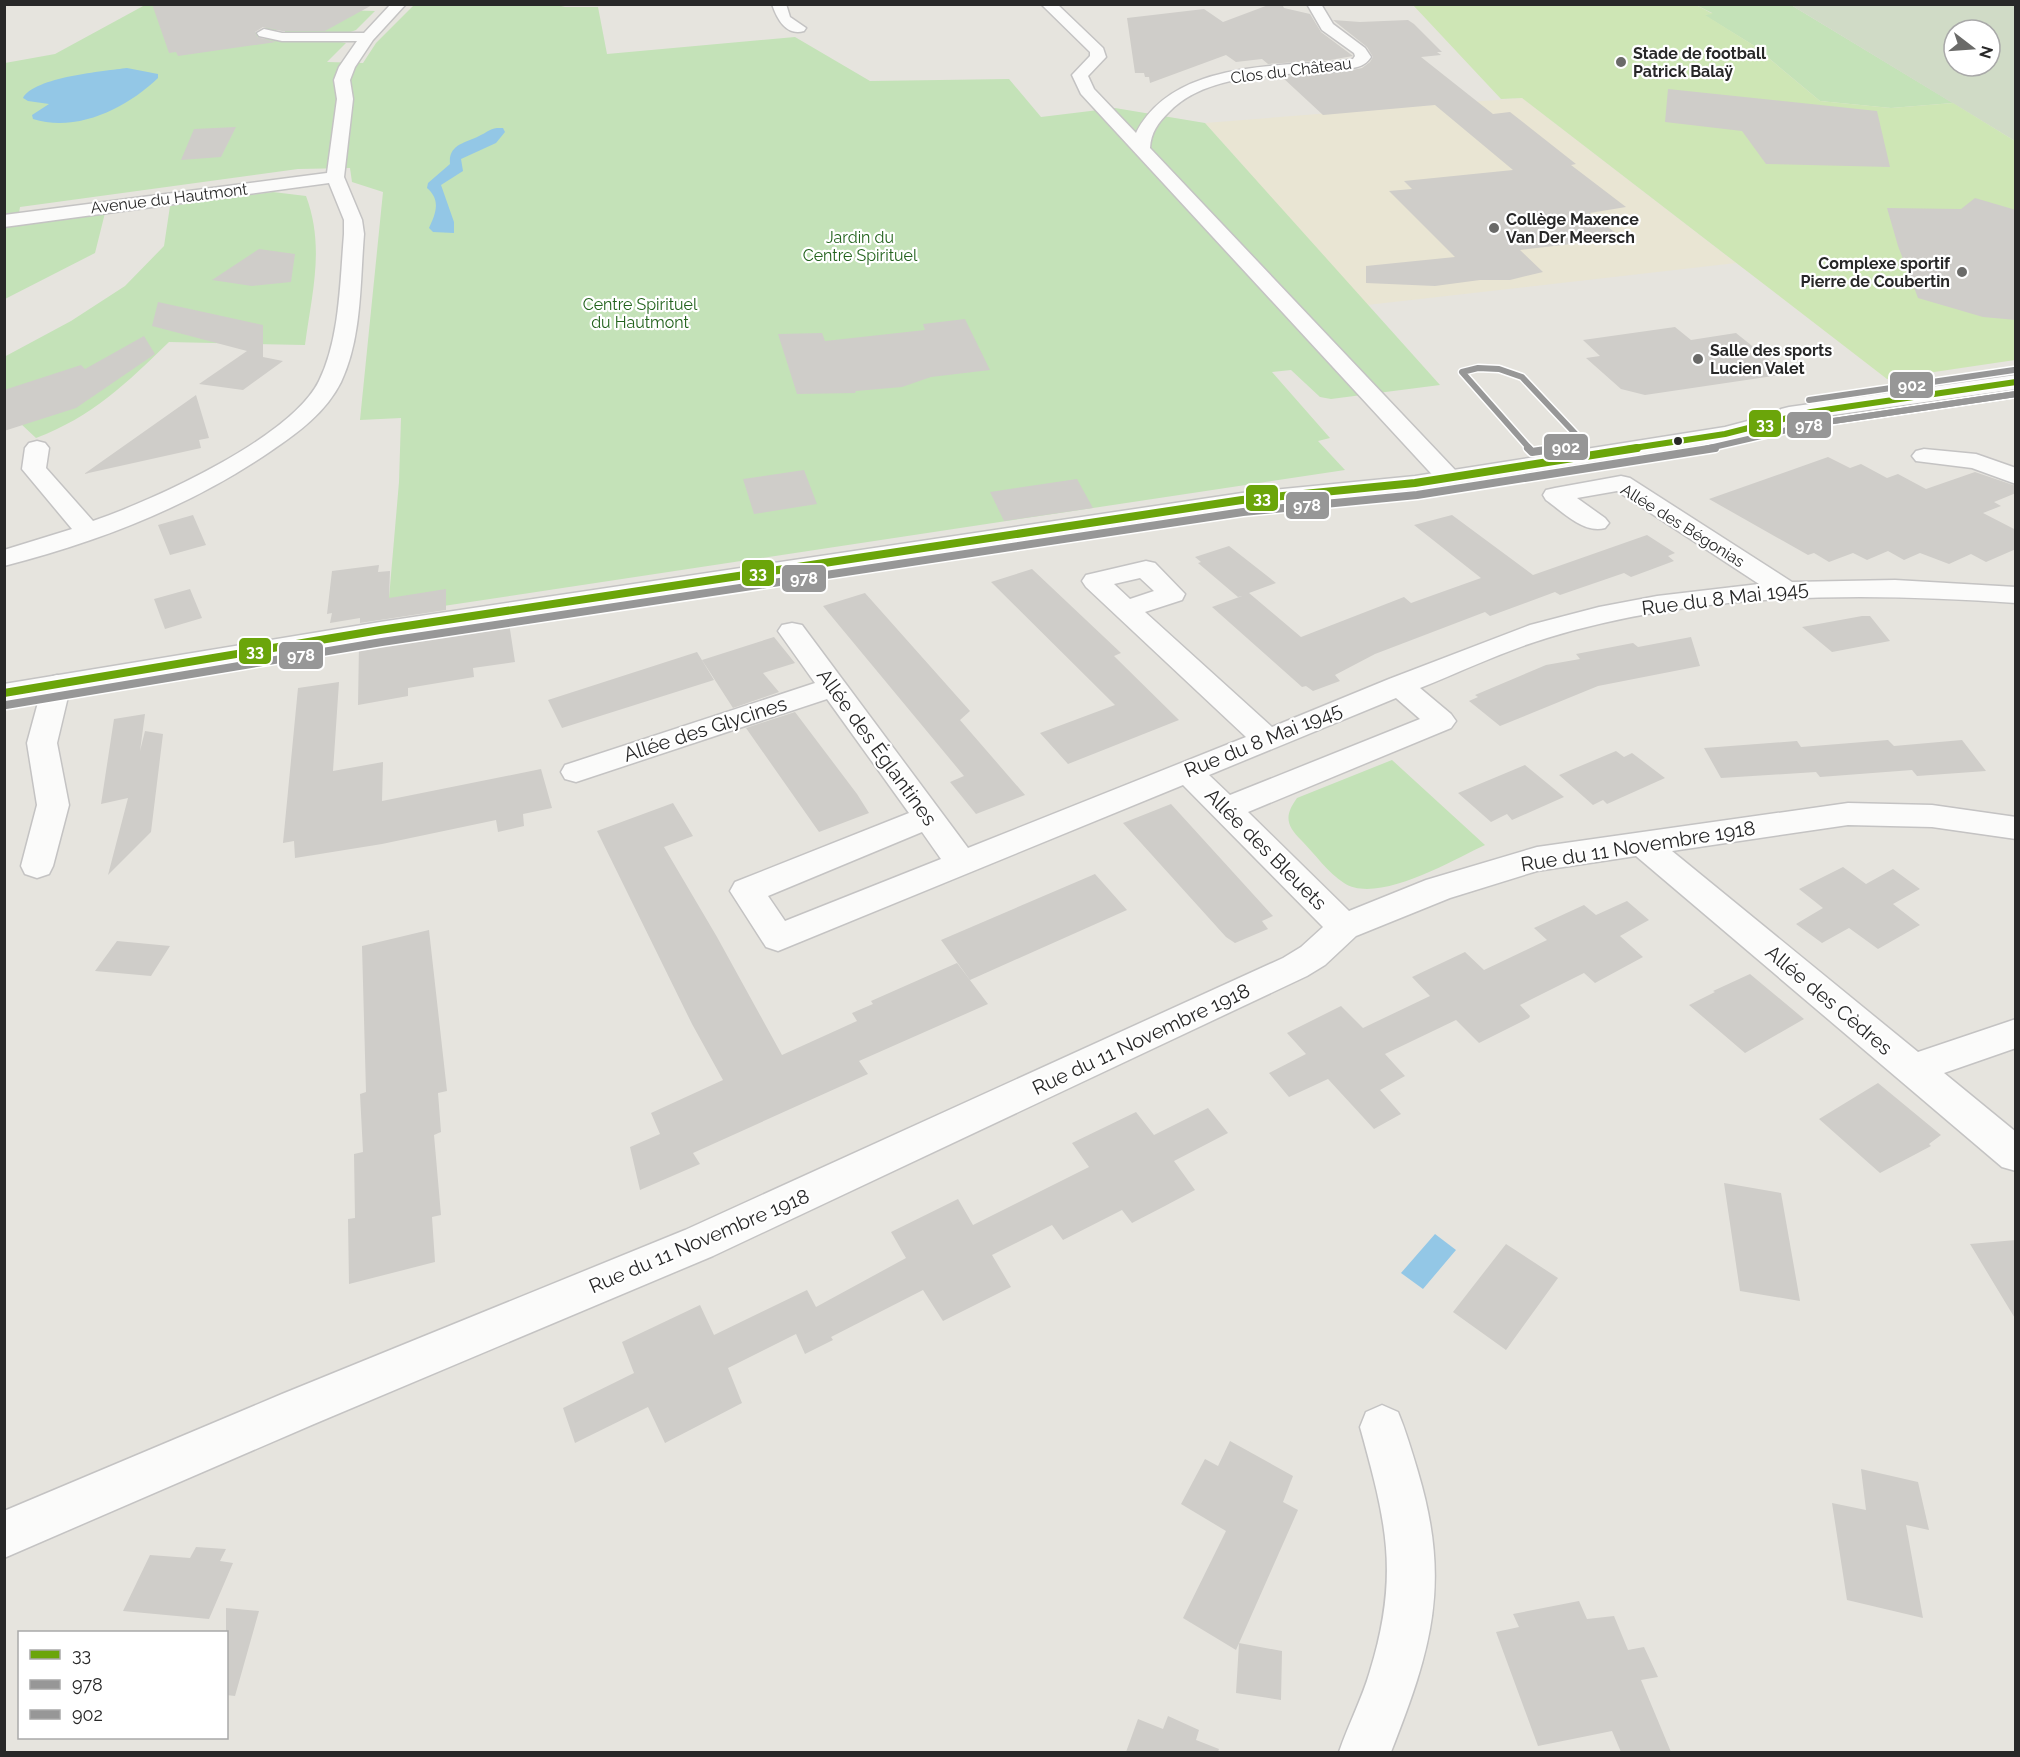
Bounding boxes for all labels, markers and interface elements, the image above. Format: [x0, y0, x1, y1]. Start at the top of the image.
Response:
north arrow [1942, 18, 2002, 78]
place label: Stade de football Patrick Balaÿ [1633, 44, 1767, 81]
text: N [1975, 44, 1997, 61]
street label: Clos du Château [1229, 54, 1353, 87]
marker: Stade de football Patrick Balaÿ [1614, 55, 1628, 69]
street label: Avenue du Hautmont [90, 179, 249, 218]
place label: Collège Maxence Van Der Meersch [1506, 210, 1639, 247]
marker: Collège Maxence Van Der Meersch [1487, 221, 1501, 235]
park label: Jardin du Centre Spirituel [803, 228, 918, 265]
place label: Complexe sportif Pierre de Coubertin [1801, 254, 1951, 291]
marker: Complexe sportif Pierre de Coubertin [1955, 265, 1969, 279]
park label: Centre Spirituel du Hautmont [583, 295, 698, 332]
place label: Salle des sports Lucien Valet [1710, 341, 1832, 378]
marker: Salle des sports Lucien Valet [1691, 352, 1705, 366]
line badge: 902 [1889, 371, 1934, 399]
text: 902 [1898, 376, 1926, 395]
line badge: 33 [1748, 409, 1782, 438]
line badge: 978 [1786, 411, 1832, 439]
text: 33 [1756, 415, 1774, 434]
text: 978 [1795, 416, 1823, 435]
line badge: 902 [1543, 433, 1589, 461]
unlabelled marker [1672, 435, 1684, 447]
text: 902 [1552, 438, 1580, 457]
street label: Allée des Bégonias [1617, 480, 1748, 571]
line badge: 33 [1245, 484, 1279, 512]
text: 33 [1253, 489, 1271, 508]
line badge: 978 [1285, 491, 1330, 520]
text: 978 [1293, 496, 1321, 515]
line badge: 33 [741, 559, 775, 587]
text: 33 [749, 564, 767, 583]
line badge: 978 [781, 564, 827, 593]
text: 978 [790, 569, 818, 588]
street label: Rue du 8 Mai 1945 [1640, 576, 1810, 620]
line badge: 33 [238, 637, 272, 665]
line badge: 978 [278, 641, 324, 670]
text: 33 [246, 642, 264, 661]
text: 978 [287, 646, 315, 665]
street label: Allée des Églantines [812, 664, 942, 830]
street label: Allée des Glycines [620, 691, 790, 767]
street label: Rue du 8 Mai 1945 [1181, 697, 1345, 783]
street label: Allée des Bleuets [1200, 783, 1332, 915]
street label: Rue du 11 Novembre 1918 [1519, 816, 1757, 876]
street label: Allée des Cèdres [1761, 940, 1897, 1060]
street label: Rue du 11 Novembre 1918 [1028, 978, 1254, 1100]
street label: Rue du 11 Novembre 1918 [585, 1184, 813, 1298]
legend [18, 1631, 228, 1739]
text: 33 [72, 1644, 91, 1665]
text: 978 [72, 1674, 103, 1695]
text: 902 [72, 1704, 103, 1725]

